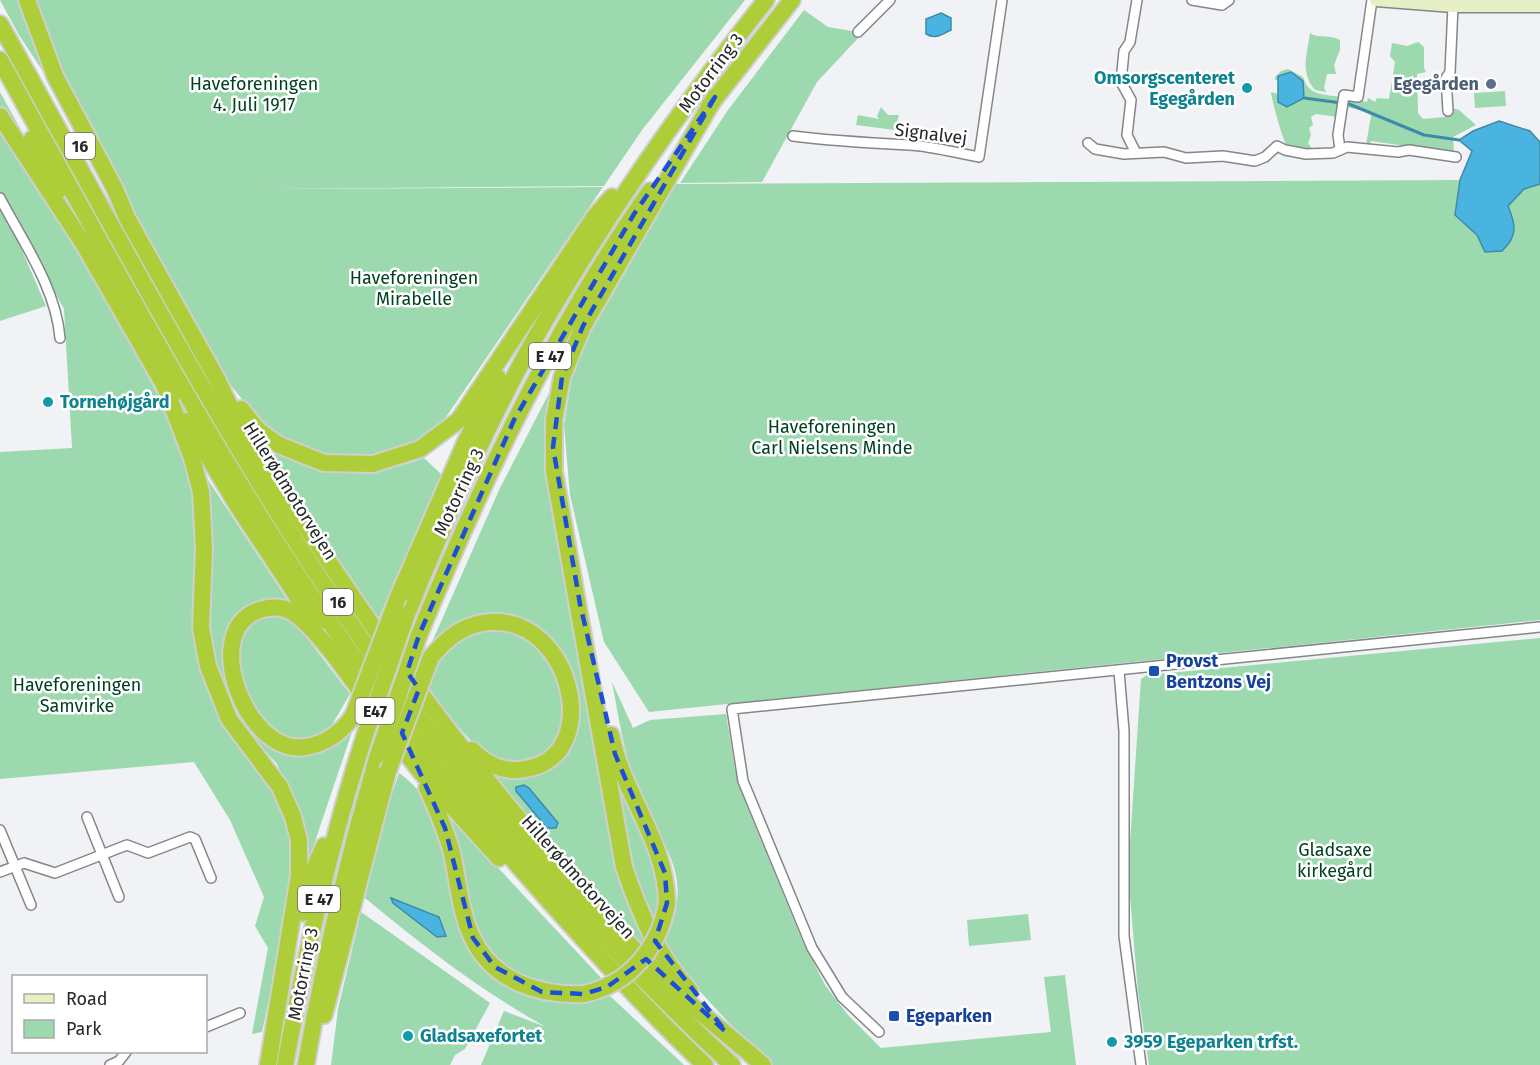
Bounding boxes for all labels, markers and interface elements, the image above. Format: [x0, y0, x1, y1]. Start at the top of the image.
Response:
street label: Motorring 3 [674, 29, 748, 117]
place label: Omsorgscenteret Egegården [1094, 67, 1236, 110]
park label: Haveforeningen 4. Juli 1917 [190, 73, 318, 116]
place label: Egegården [1393, 73, 1479, 95]
marker: Egegården [1484, 77, 1498, 91]
marker: Omsorgscenteret Egegården [1240, 81, 1254, 95]
street label: Signalvej [893, 119, 969, 149]
road number: 16 [65, 133, 95, 159]
park label: Haveforeningen Mirabelle [350, 267, 478, 310]
road number: E 47 [529, 343, 571, 369]
place label: Tornehøjgård [60, 391, 170, 413]
marker: Tornehøjgård [41, 395, 55, 409]
park label: Haveforeningen Carl Nielsens Minde [751, 416, 913, 459]
street label: Hillerødmotorvejen [239, 418, 341, 564]
street label: Motorring 3 [429, 445, 489, 539]
road number: 16 [323, 589, 353, 615]
place label: Provst Bentzons Vej [1166, 650, 1271, 693]
marker: Provst Bentzons Vej [1147, 664, 1161, 678]
park label: Haveforeningen Samvirke [13, 674, 141, 717]
road number: E47 [356, 698, 394, 724]
street label: Hillerødmotorvejen [517, 811, 639, 943]
park label: Gladsaxe kirkegård [1297, 839, 1373, 882]
road number: E 47 [298, 886, 340, 912]
street label: Motorring 3 [283, 926, 323, 1022]
legend [12, 975, 207, 1053]
text: Road [66, 988, 108, 1010]
place label: Egeparken [906, 1005, 992, 1027]
marker: Egeparken [887, 1009, 901, 1023]
text: Park [66, 1018, 102, 1040]
place label: Gladsaxefortet [420, 1025, 543, 1047]
marker: Gladsaxefortet [401, 1029, 415, 1043]
place label: 3959 Egeparken trfst. [1123, 1031, 1298, 1053]
marker: 3959 Egeparken trfst. [1105, 1035, 1119, 1049]

